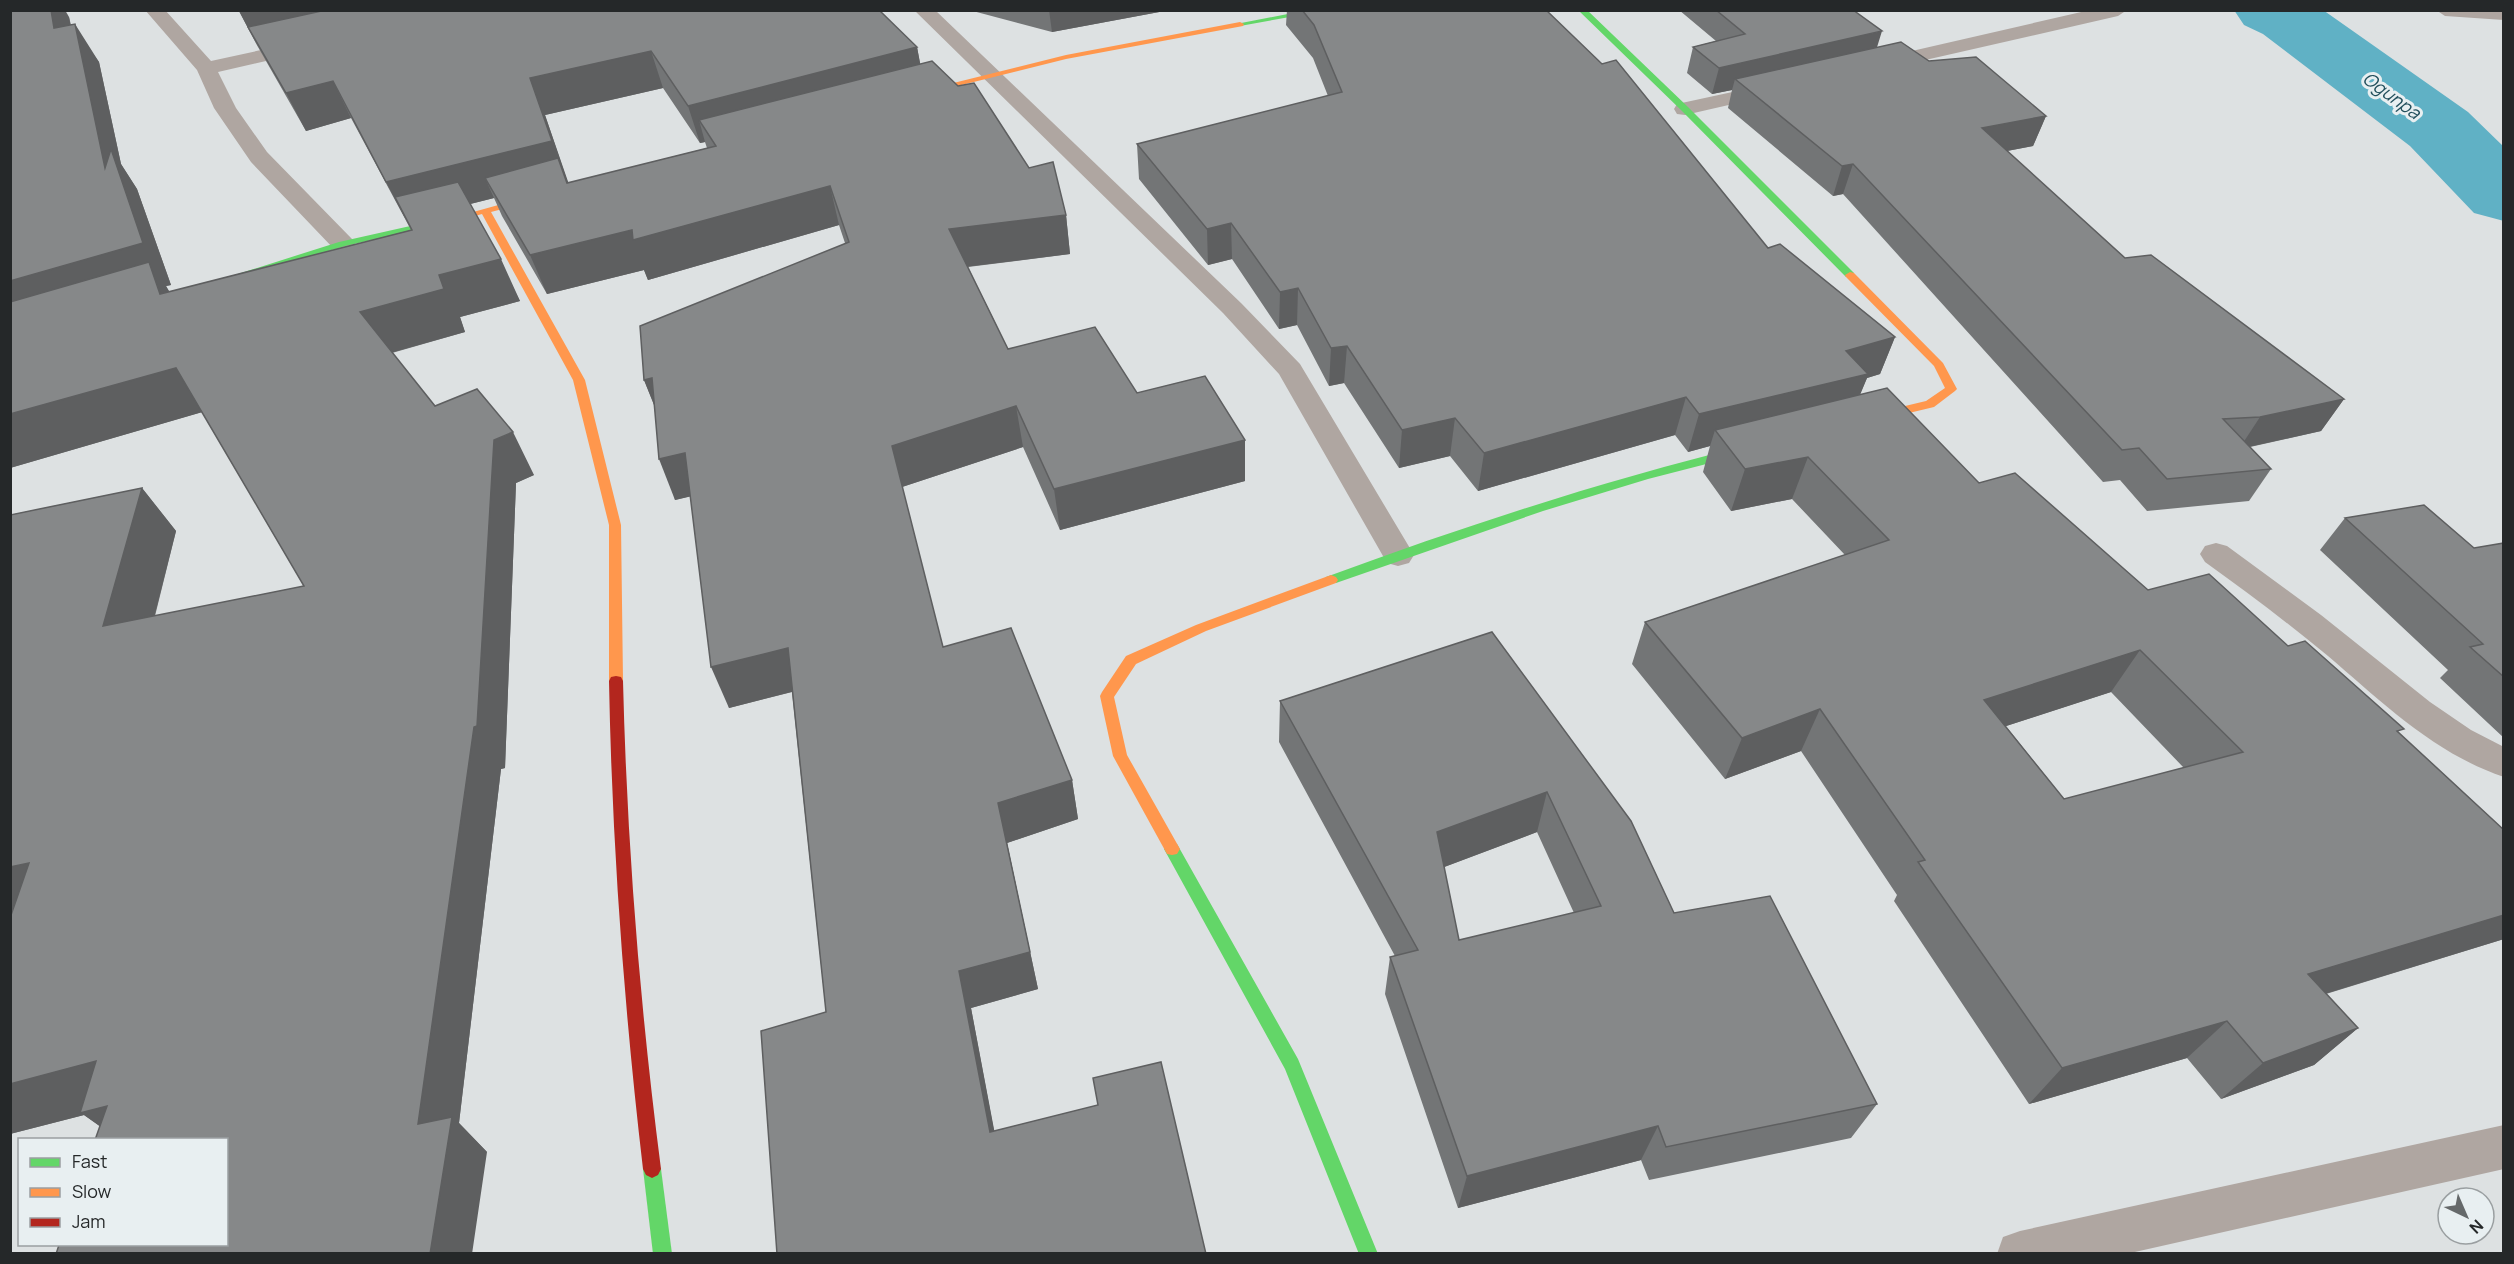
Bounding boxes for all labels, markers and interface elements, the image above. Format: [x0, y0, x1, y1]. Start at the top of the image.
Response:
water label: Ogunpa [2358, 66, 2426, 125]
legend [18, 1138, 228, 1246]
text: Fast [72, 1149, 107, 1173]
text: Slow [72, 1179, 112, 1203]
north arrow [2436, 1186, 2496, 1246]
text: Jam [72, 1209, 106, 1233]
text: N [2465, 1215, 2488, 1239]

